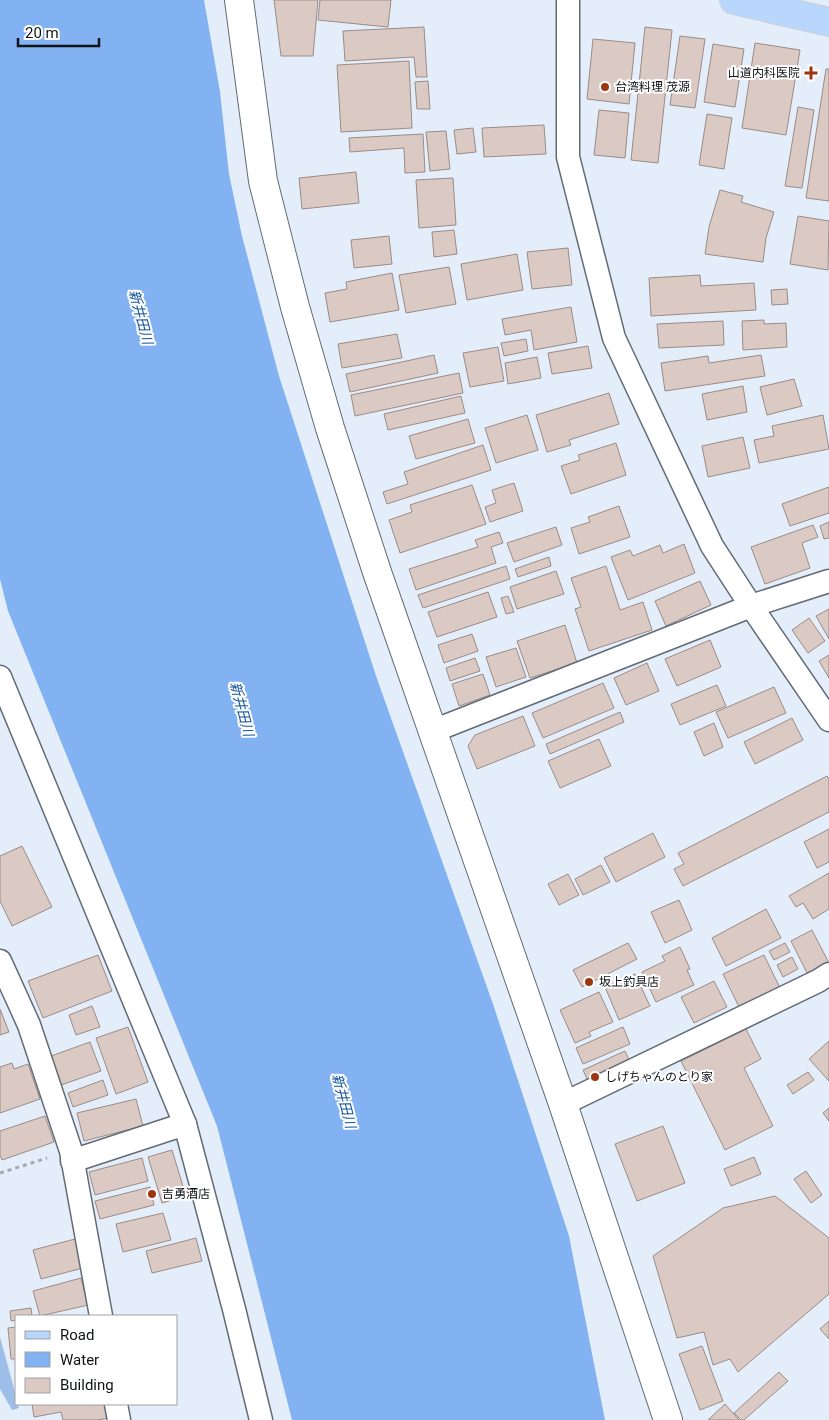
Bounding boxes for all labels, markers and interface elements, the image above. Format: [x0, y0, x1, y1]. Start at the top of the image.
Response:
scale bar [18, 15, 99, 47]
text: 20 m [25, 24, 59, 42]
place label: 山道内科医院 [728, 66, 800, 80]
marker: 山道内科医院 [804, 66, 818, 80]
place label: 台湾料理 茂源 [615, 80, 690, 94]
marker: 台湾料理 茂源 [599, 81, 611, 93]
water label: 新井田川 [126, 288, 156, 348]
water label: 新井田川 [227, 680, 257, 740]
place label: 坂上釣具店 [599, 975, 659, 989]
marker: 坂上釣具店 [583, 976, 595, 988]
place label: しげちゃんのとり家 [605, 1070, 713, 1084]
marker: しげちゃんのとり家 [589, 1071, 601, 1083]
water label: 新井田川 [329, 1072, 359, 1132]
place label: 吉勇酒店 [162, 1187, 210, 1201]
marker: 吉勇酒店 [146, 1188, 158, 1200]
legend [15, 1315, 178, 1405]
text: Road [60, 1326, 94, 1344]
text: Water [60, 1351, 99, 1369]
text: Building [60, 1376, 114, 1394]

